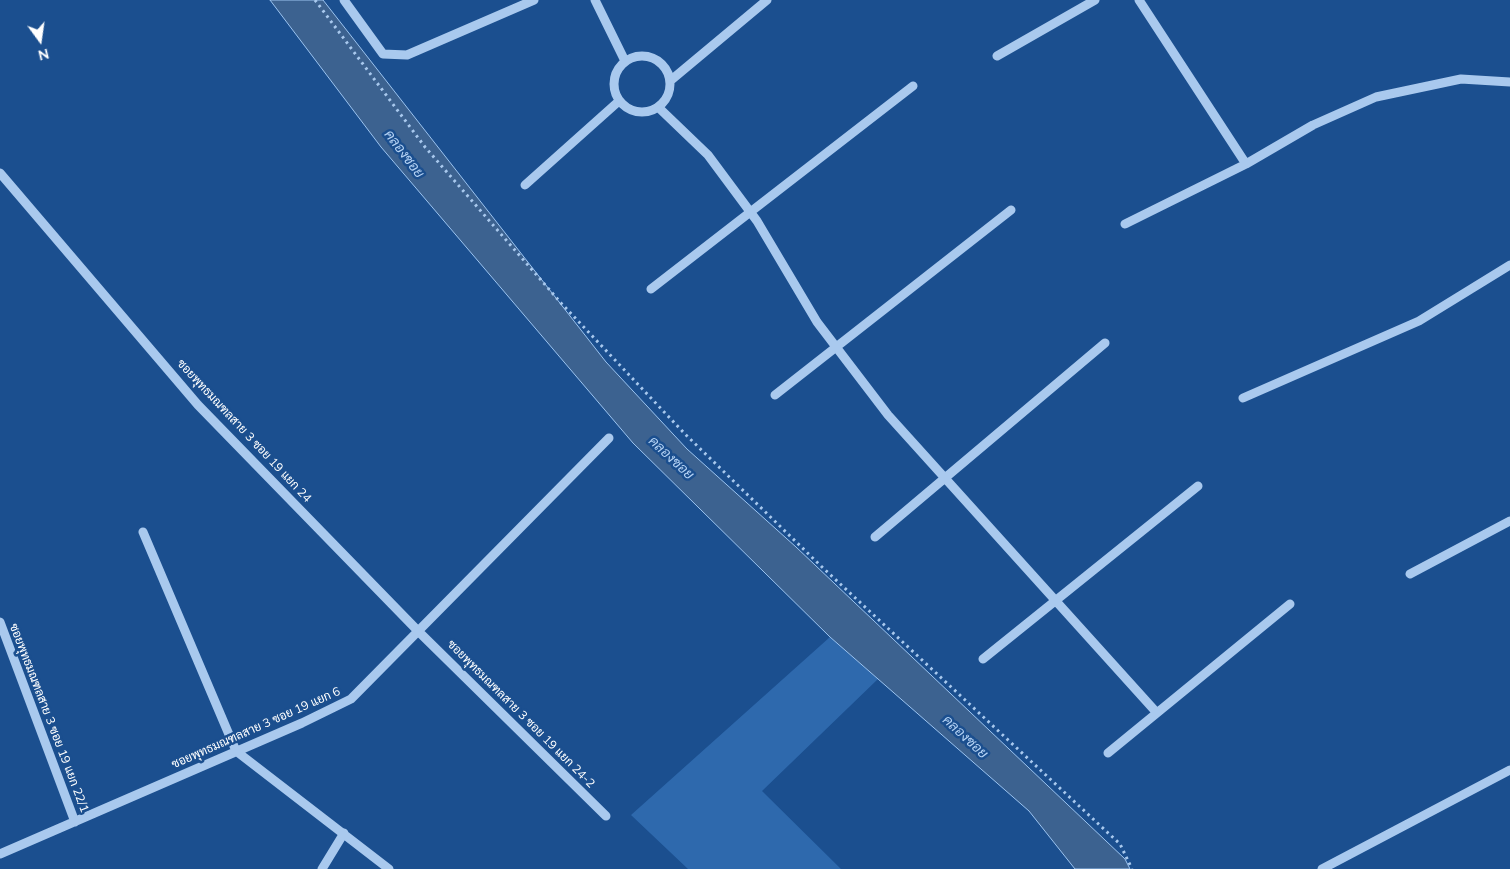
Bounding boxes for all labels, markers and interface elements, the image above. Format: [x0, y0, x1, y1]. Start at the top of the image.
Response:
north arrow [15, 15, 65, 65]
text: N [36, 45, 51, 65]
water label: คลองซอย [380, 127, 428, 181]
street label: ซอยพุทธมณฑลสาย 3 ซอย 19 แยก 24 [174, 356, 314, 506]
water label: คลองซอย [645, 433, 697, 483]
street label: ซอยพุทธมณฑลสาย 3 ซอย 19 แยก 22/1 [6, 622, 92, 814]
street label: ซอยพุทธมณฑลสาย 3 ซอย 19 แยก 24-2 [444, 637, 598, 791]
street label: ซอยพุทธมณฑลสาย 3 ซอย 19 แยก 6 [169, 684, 343, 772]
water label: คลองซอย [939, 712, 991, 762]

